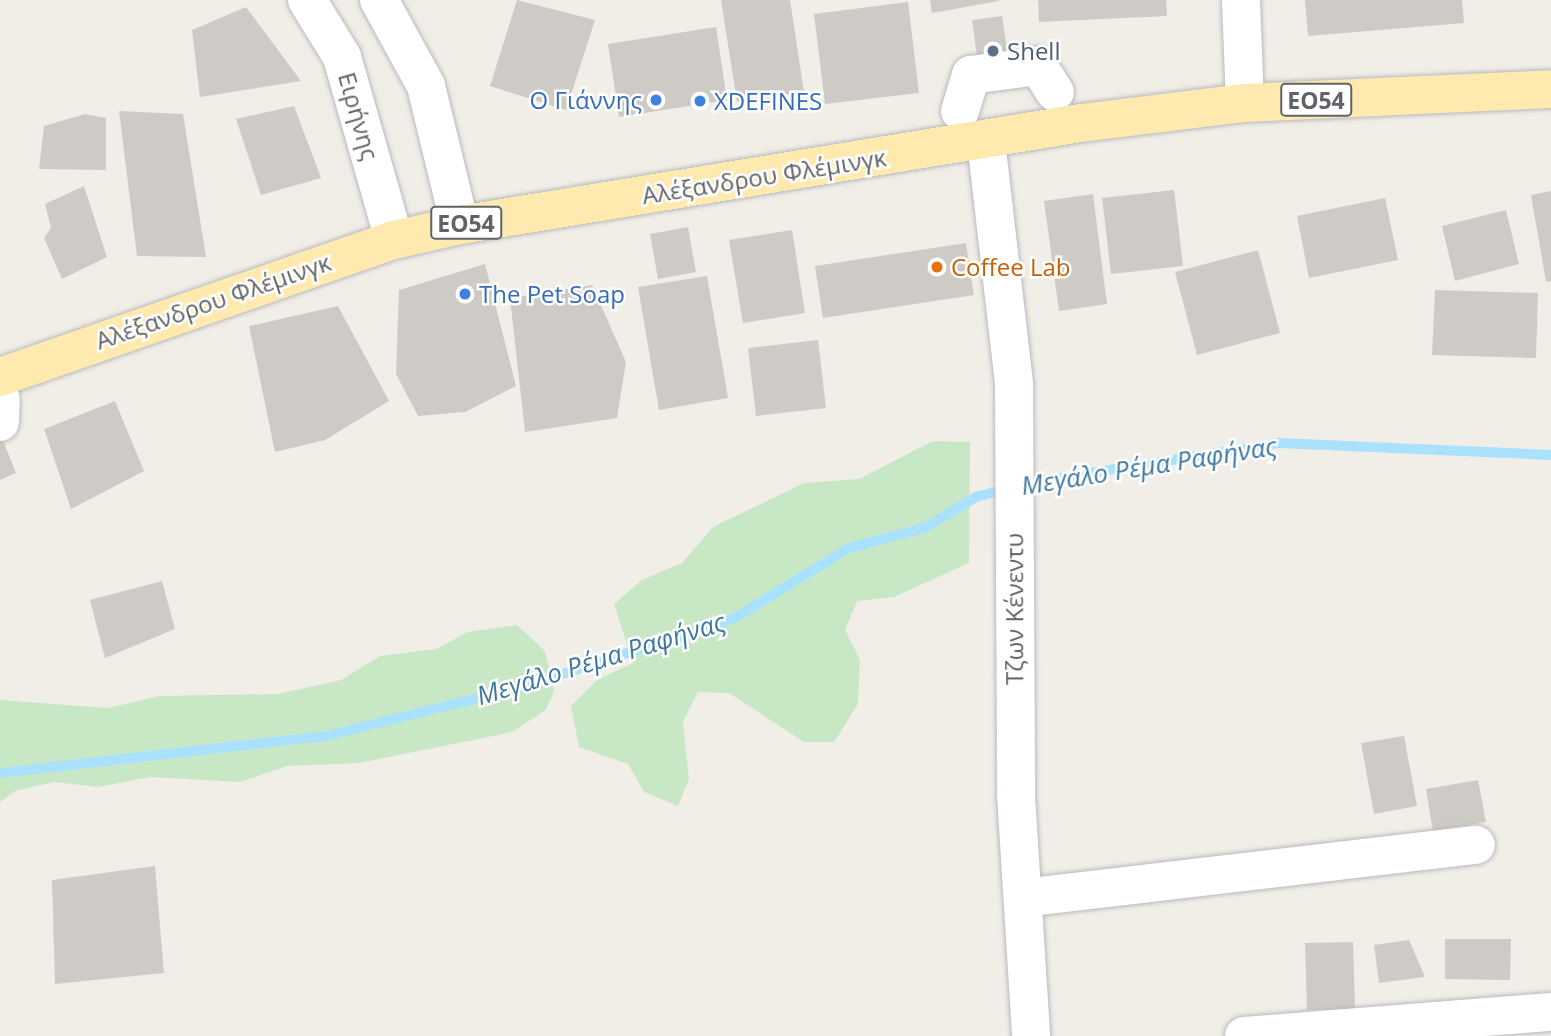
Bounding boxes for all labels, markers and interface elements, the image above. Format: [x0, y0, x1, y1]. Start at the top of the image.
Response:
place label: Shell [1007, 37, 1060, 65]
marker: Shell [985, 43, 1001, 59]
street label: Ειρήνης [333, 69, 385, 163]
road number: ΕΟ54 [1279, 80, 1353, 120]
place label: Ο Γιάννης [530, 86, 642, 114]
place label: XDEFINES [714, 87, 822, 115]
marker: Ο Γιάννης [648, 92, 664, 108]
marker: XDEFINES [692, 93, 708, 109]
street label: Αλέξανδρου Φλέμινγκ [640, 142, 888, 210]
road number: ΕΟ54 [429, 204, 503, 243]
street label: Αλέξανδρου Φλέμινγκ [92, 247, 334, 355]
place label: Coffee Lab [951, 253, 1070, 281]
marker: Coffee Lab [929, 259, 945, 275]
place label: The Pet Soap [479, 280, 625, 308]
marker: The Pet Soap [457, 286, 473, 302]
water label: Μεγάλο Ρέμα Ραφήνας [1019, 430, 1279, 502]
street label: Τζων Κένεντυ [1000, 533, 1028, 685]
water label: Μεγάλο Ρέμα Ραφήνας [473, 606, 729, 712]

